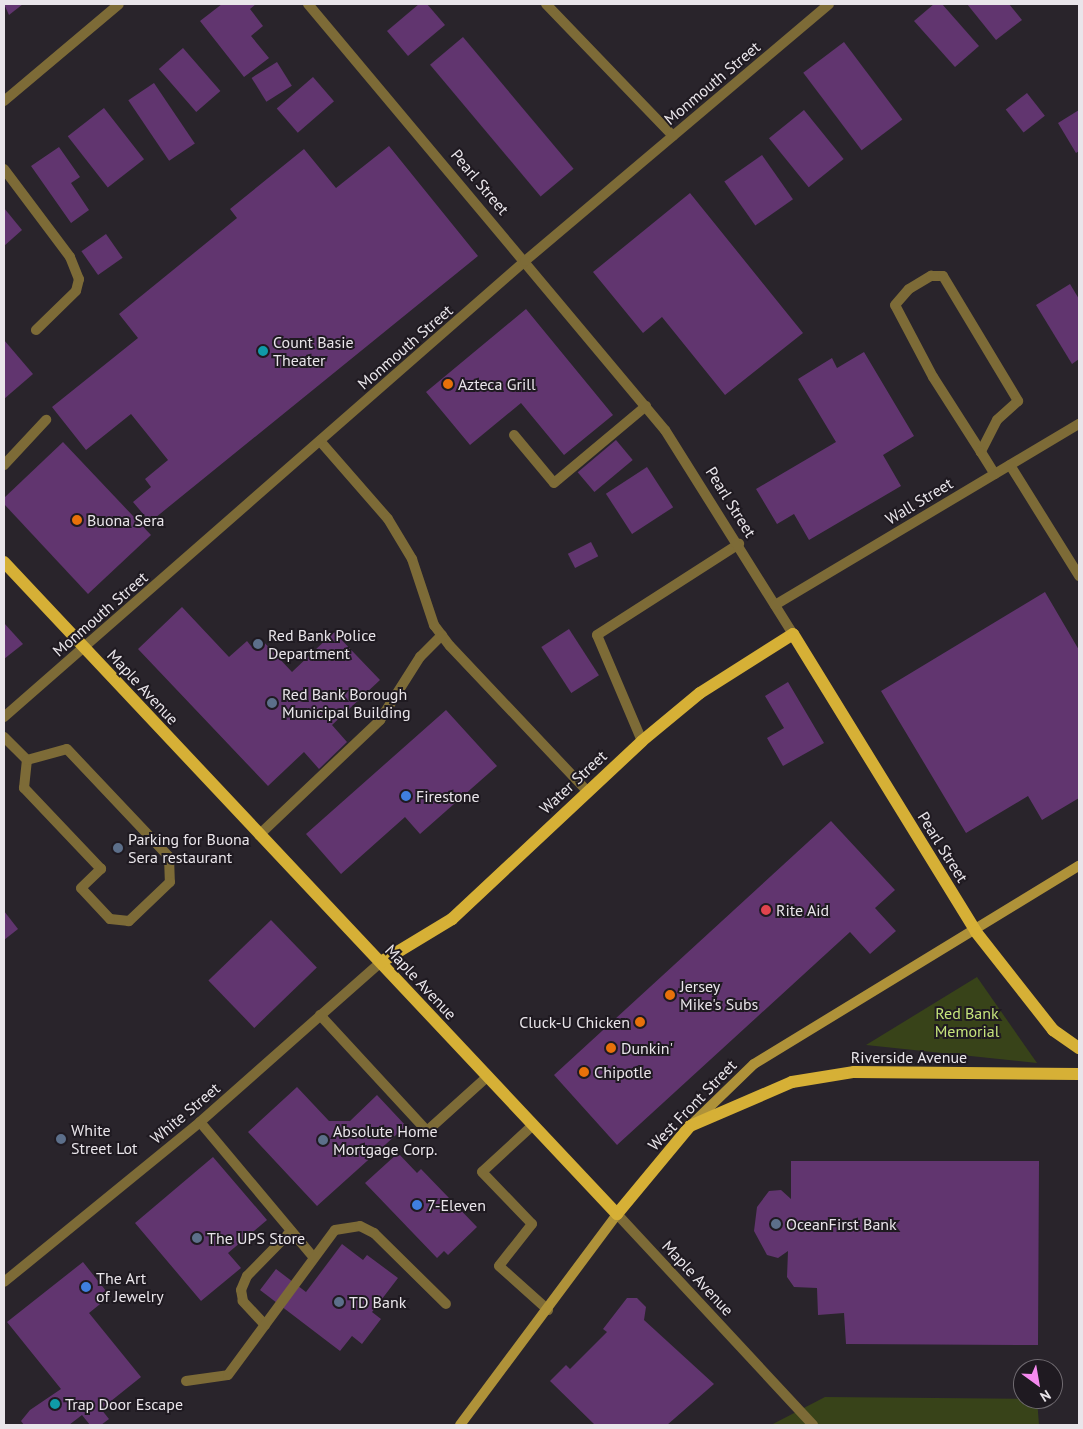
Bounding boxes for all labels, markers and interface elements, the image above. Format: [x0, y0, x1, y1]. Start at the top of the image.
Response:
street label: Monmouth Street [660, 37, 764, 129]
street label: Pearl Street [447, 145, 513, 219]
street label: Monmouth Street [354, 301, 456, 393]
place label: Count Basie Theater [273, 332, 354, 370]
marker: Count Basie Theater [257, 345, 269, 357]
place label: Azteca Grill [458, 374, 536, 394]
marker: Azteca Grill [442, 378, 454, 390]
street label: Pearl Street [702, 463, 760, 541]
street label: Wall Street [882, 473, 956, 529]
place label: Buona Sera [87, 510, 165, 530]
marker: Buona Sera [71, 514, 83, 526]
street label: Monmouth Street [49, 568, 151, 660]
place label: Red Bank Police Department [268, 625, 377, 663]
marker: Red Bank Police Department [252, 638, 264, 650]
street label: Maple Avenue [103, 645, 183, 729]
place label: Red Bank Borough Municipal Building [282, 684, 411, 722]
marker: Red Bank Borough Municipal Building [266, 697, 278, 709]
street label: Water Street [536, 746, 610, 818]
place label: Firestone [416, 786, 480, 806]
marker: Firestone [400, 790, 412, 802]
street label: Pearl Street [914, 808, 972, 886]
place label: Parking for Buona Sera restaurant [128, 829, 250, 867]
marker: Parking for Buona Sera restaurant [112, 842, 124, 854]
place label: Rite Aid [776, 900, 830, 920]
marker: Rite Aid [760, 904, 772, 916]
street label: Maple Avenue [381, 940, 461, 1024]
place label: Jersey Mike's Subs [680, 976, 758, 1014]
marker: Jersey Mike's Subs [664, 989, 676, 1001]
park label: Red Bank Memorial [935, 1003, 999, 1041]
place label: Cluck-U Chicken [519, 1012, 630, 1032]
marker: Cluck-U Chicken [634, 1016, 646, 1028]
place label: Dunkin' [621, 1038, 673, 1058]
marker: Dunkin' [605, 1042, 617, 1054]
street label: Riverside Avenue [851, 1047, 967, 1067]
street label: West Front Street [644, 1056, 740, 1154]
place label: Chipotle [594, 1062, 652, 1082]
marker: Chipotle [578, 1066, 590, 1078]
street label: White Street [146, 1078, 224, 1148]
place label: White Street Lot [71, 1120, 137, 1158]
place label: Absolute Home Mortgage Corp. [333, 1121, 438, 1159]
marker: White Street Lot [55, 1133, 67, 1145]
marker: Absolute Home Mortgage Corp. [317, 1134, 329, 1146]
place label: 7-Eleven [427, 1195, 486, 1215]
marker: 7-Eleven [411, 1199, 423, 1211]
place label: OceanFirst Bank [786, 1214, 897, 1234]
marker: OceanFirst Bank [770, 1218, 782, 1230]
place label: The UPS Store [207, 1228, 305, 1248]
marker: The UPS Store [191, 1232, 203, 1244]
street label: Maple Avenue [658, 1236, 738, 1320]
place label: The Art of Jewelry [96, 1268, 164, 1306]
marker: The Art of Jewelry [80, 1281, 92, 1293]
place label: TD Bank [349, 1292, 406, 1312]
marker: TD Bank [333, 1296, 345, 1308]
north arrow [1013, 1359, 1063, 1409]
text: N [1037, 1386, 1054, 1406]
place label: Trap Door Escape [65, 1394, 183, 1414]
marker: Trap Door Escape [49, 1398, 61, 1410]

